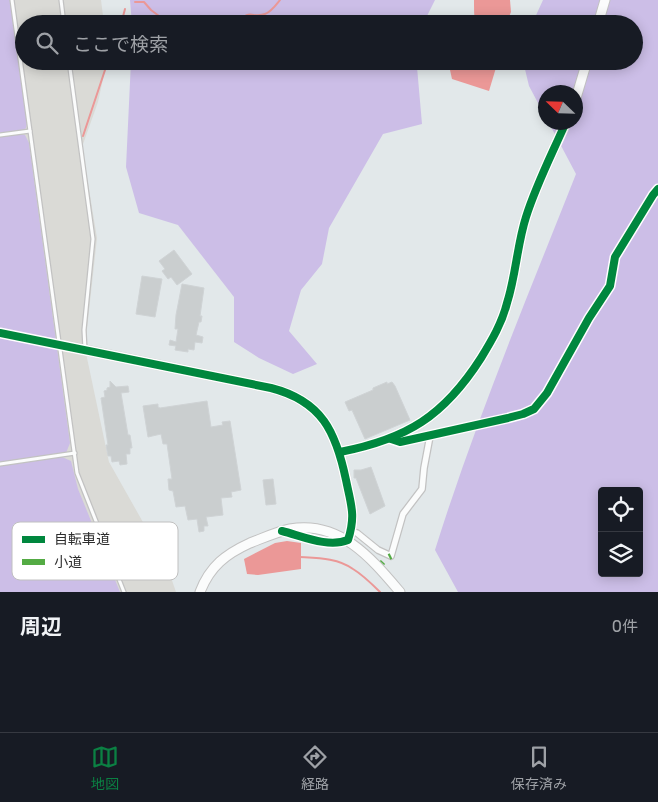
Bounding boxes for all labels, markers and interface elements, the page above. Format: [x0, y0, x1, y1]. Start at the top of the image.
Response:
search box [15, 15, 643, 70]
icon: search [33, 29, 61, 57]
text: ここで検索 [73, 33, 168, 56]
north arrow [538, 85, 583, 130]
map controls [598, 487, 643, 577]
button: locate [598, 487, 643, 532]
legend [12, 522, 178, 580]
text: 自転車道 [54, 531, 110, 548]
button: layers [598, 532, 643, 577]
text: 小道 [54, 554, 82, 571]
text: 周辺 [20, 614, 62, 639]
text: 0件 [612, 617, 638, 636]
tab: 地図 [91, 743, 119, 793]
tab: 経路 [301, 743, 329, 793]
tab: 保存済み [511, 743, 567, 793]

